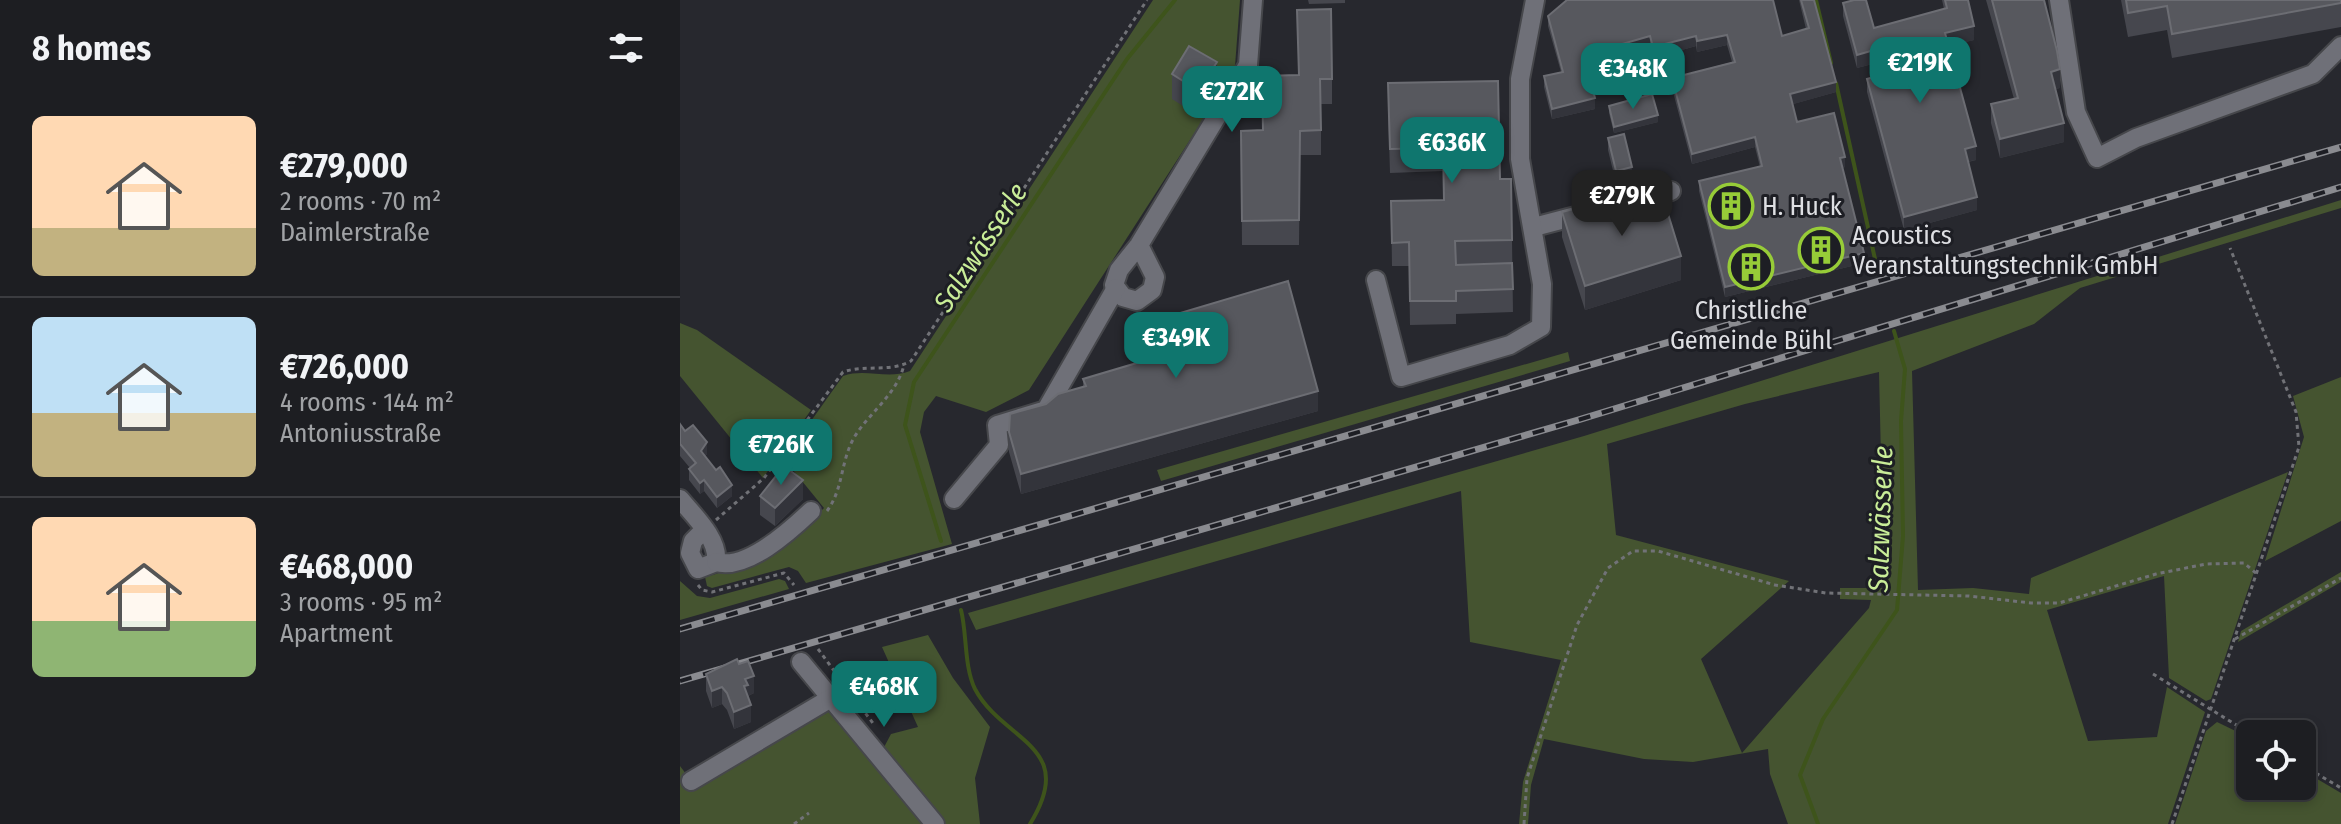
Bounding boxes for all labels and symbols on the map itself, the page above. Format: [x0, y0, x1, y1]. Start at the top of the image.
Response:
pin: €219K [1864, 37, 1976, 105]
pin: €348K [1577, 43, 1689, 111]
pin: €272K [1176, 66, 1288, 134]
pin: €636K [1396, 117, 1508, 185]
pin: €279K [1566, 170, 1678, 238]
water label: Salzwässerle [926, 177, 1034, 318]
building icon: H. Huck [1707, 182, 1755, 230]
place label: H. Huck [1762, 191, 1843, 222]
place label: Acoustics Veranstaltungstechnik GmbH [1852, 220, 2159, 281]
building icon: Acoustics Veranstaltungstechnik GmbH [1797, 226, 1845, 274]
building icon: Christliche Gemeinde Bühl [1727, 243, 1775, 291]
place label: Christliche Gemeinde Bühl [1670, 295, 1832, 356]
pin: €349K [1120, 312, 1232, 380]
pin: €726K [725, 419, 837, 487]
water label: Salzwässerle [1861, 445, 1900, 594]
pin: €468K [828, 661, 940, 729]

